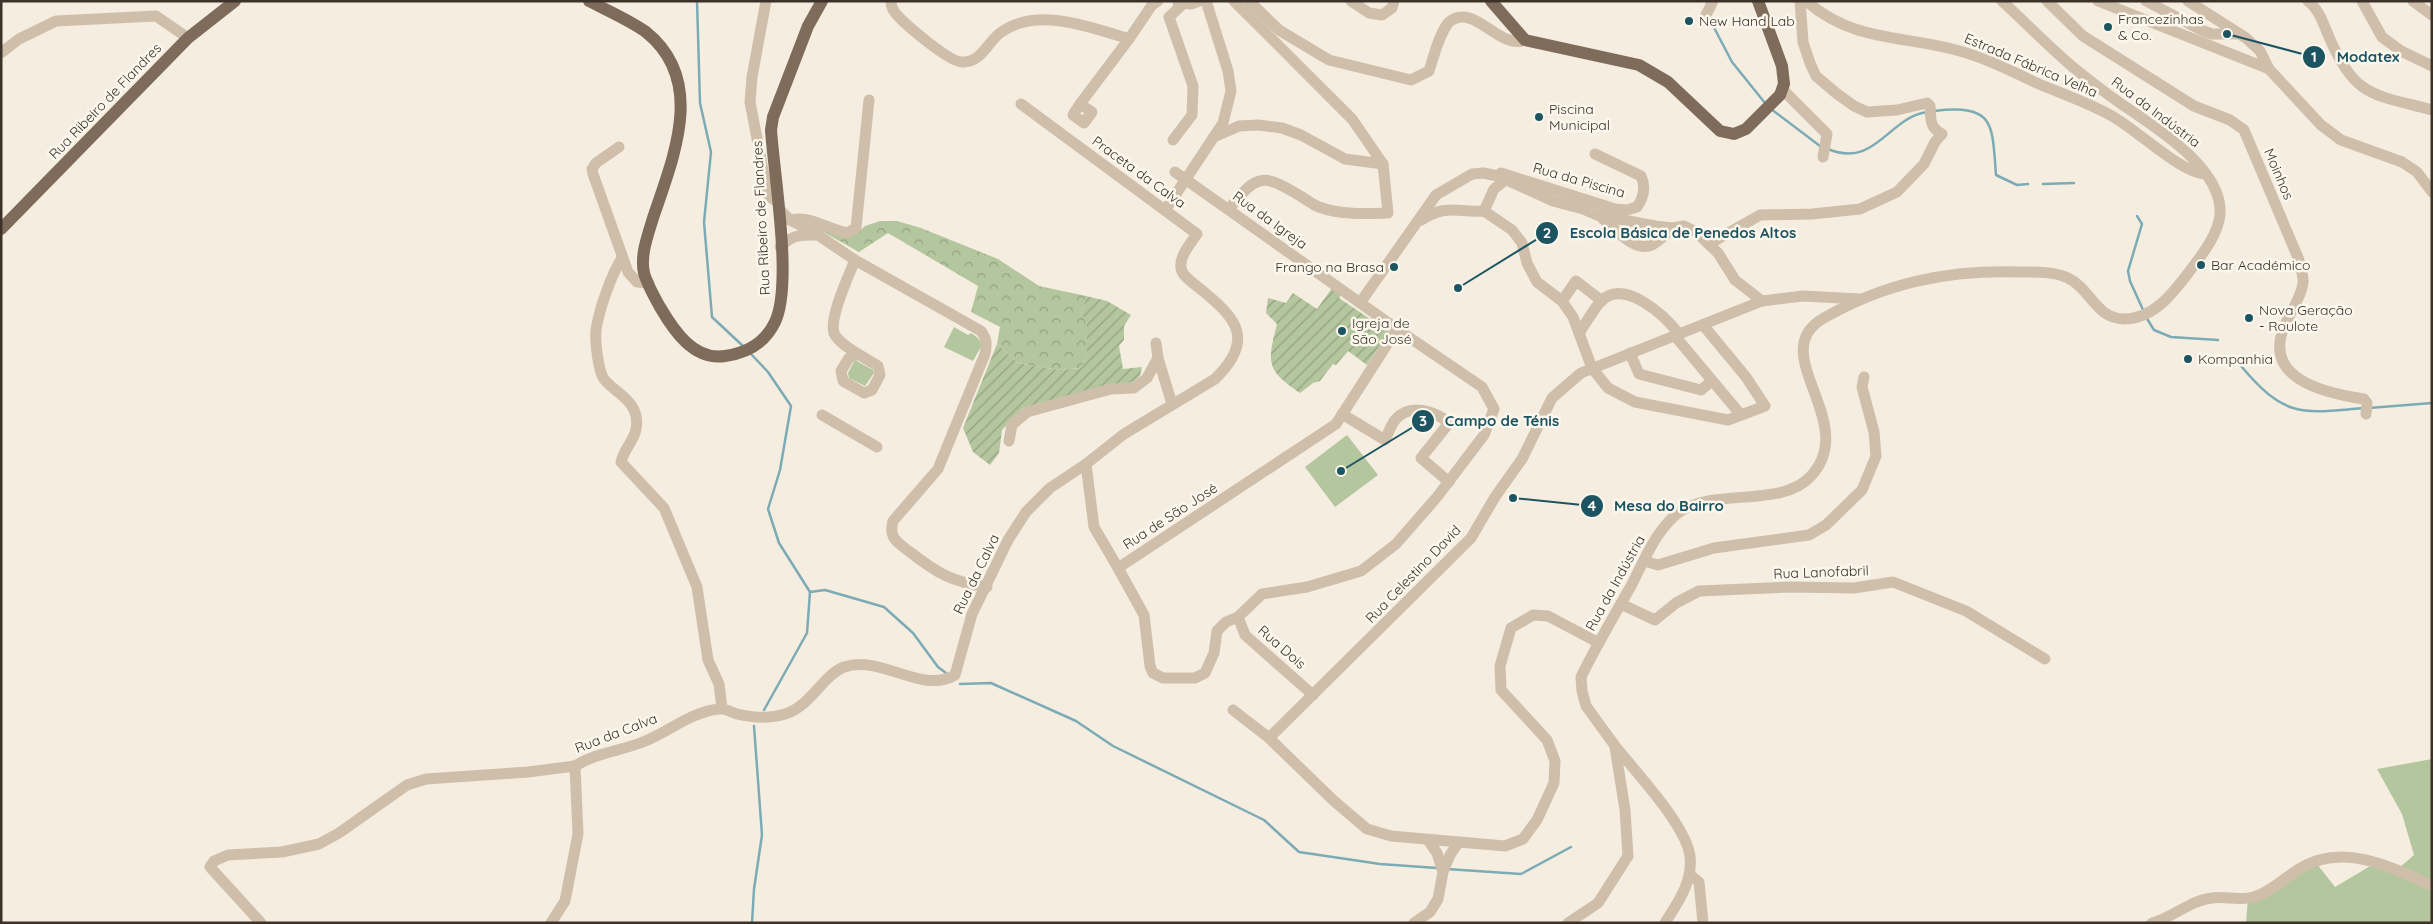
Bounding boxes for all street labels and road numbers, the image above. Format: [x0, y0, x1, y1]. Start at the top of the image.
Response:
street label: Estrada Fábrica Velha [1962, 29, 2100, 101]
street label: Rua Ribeiro de Flandres [45, 39, 165, 163]
street label: Rua da Indústria [2108, 73, 2204, 151]
street label: Praceta da Calva [1089, 132, 1189, 212]
street label: Rua Ribeiro de Flandres [748, 140, 774, 296]
street label: Moinhos [2260, 146, 2298, 202]
street label: Rua da Piscina [1531, 158, 1627, 202]
street label: Rua da Igreja [1229, 187, 1311, 253]
street label: Rua de São José [1119, 479, 1221, 553]
street label: Rua Celestino David [1362, 521, 1464, 627]
street label: Rua da Calva [949, 531, 1003, 617]
street label: Rua da Indústria [1581, 532, 1649, 634]
street label: Rua Lanofabril [1773, 561, 1869, 583]
street label: Rua Dois [1254, 621, 1310, 673]
street label: Rua da Calva [572, 709, 660, 757]

